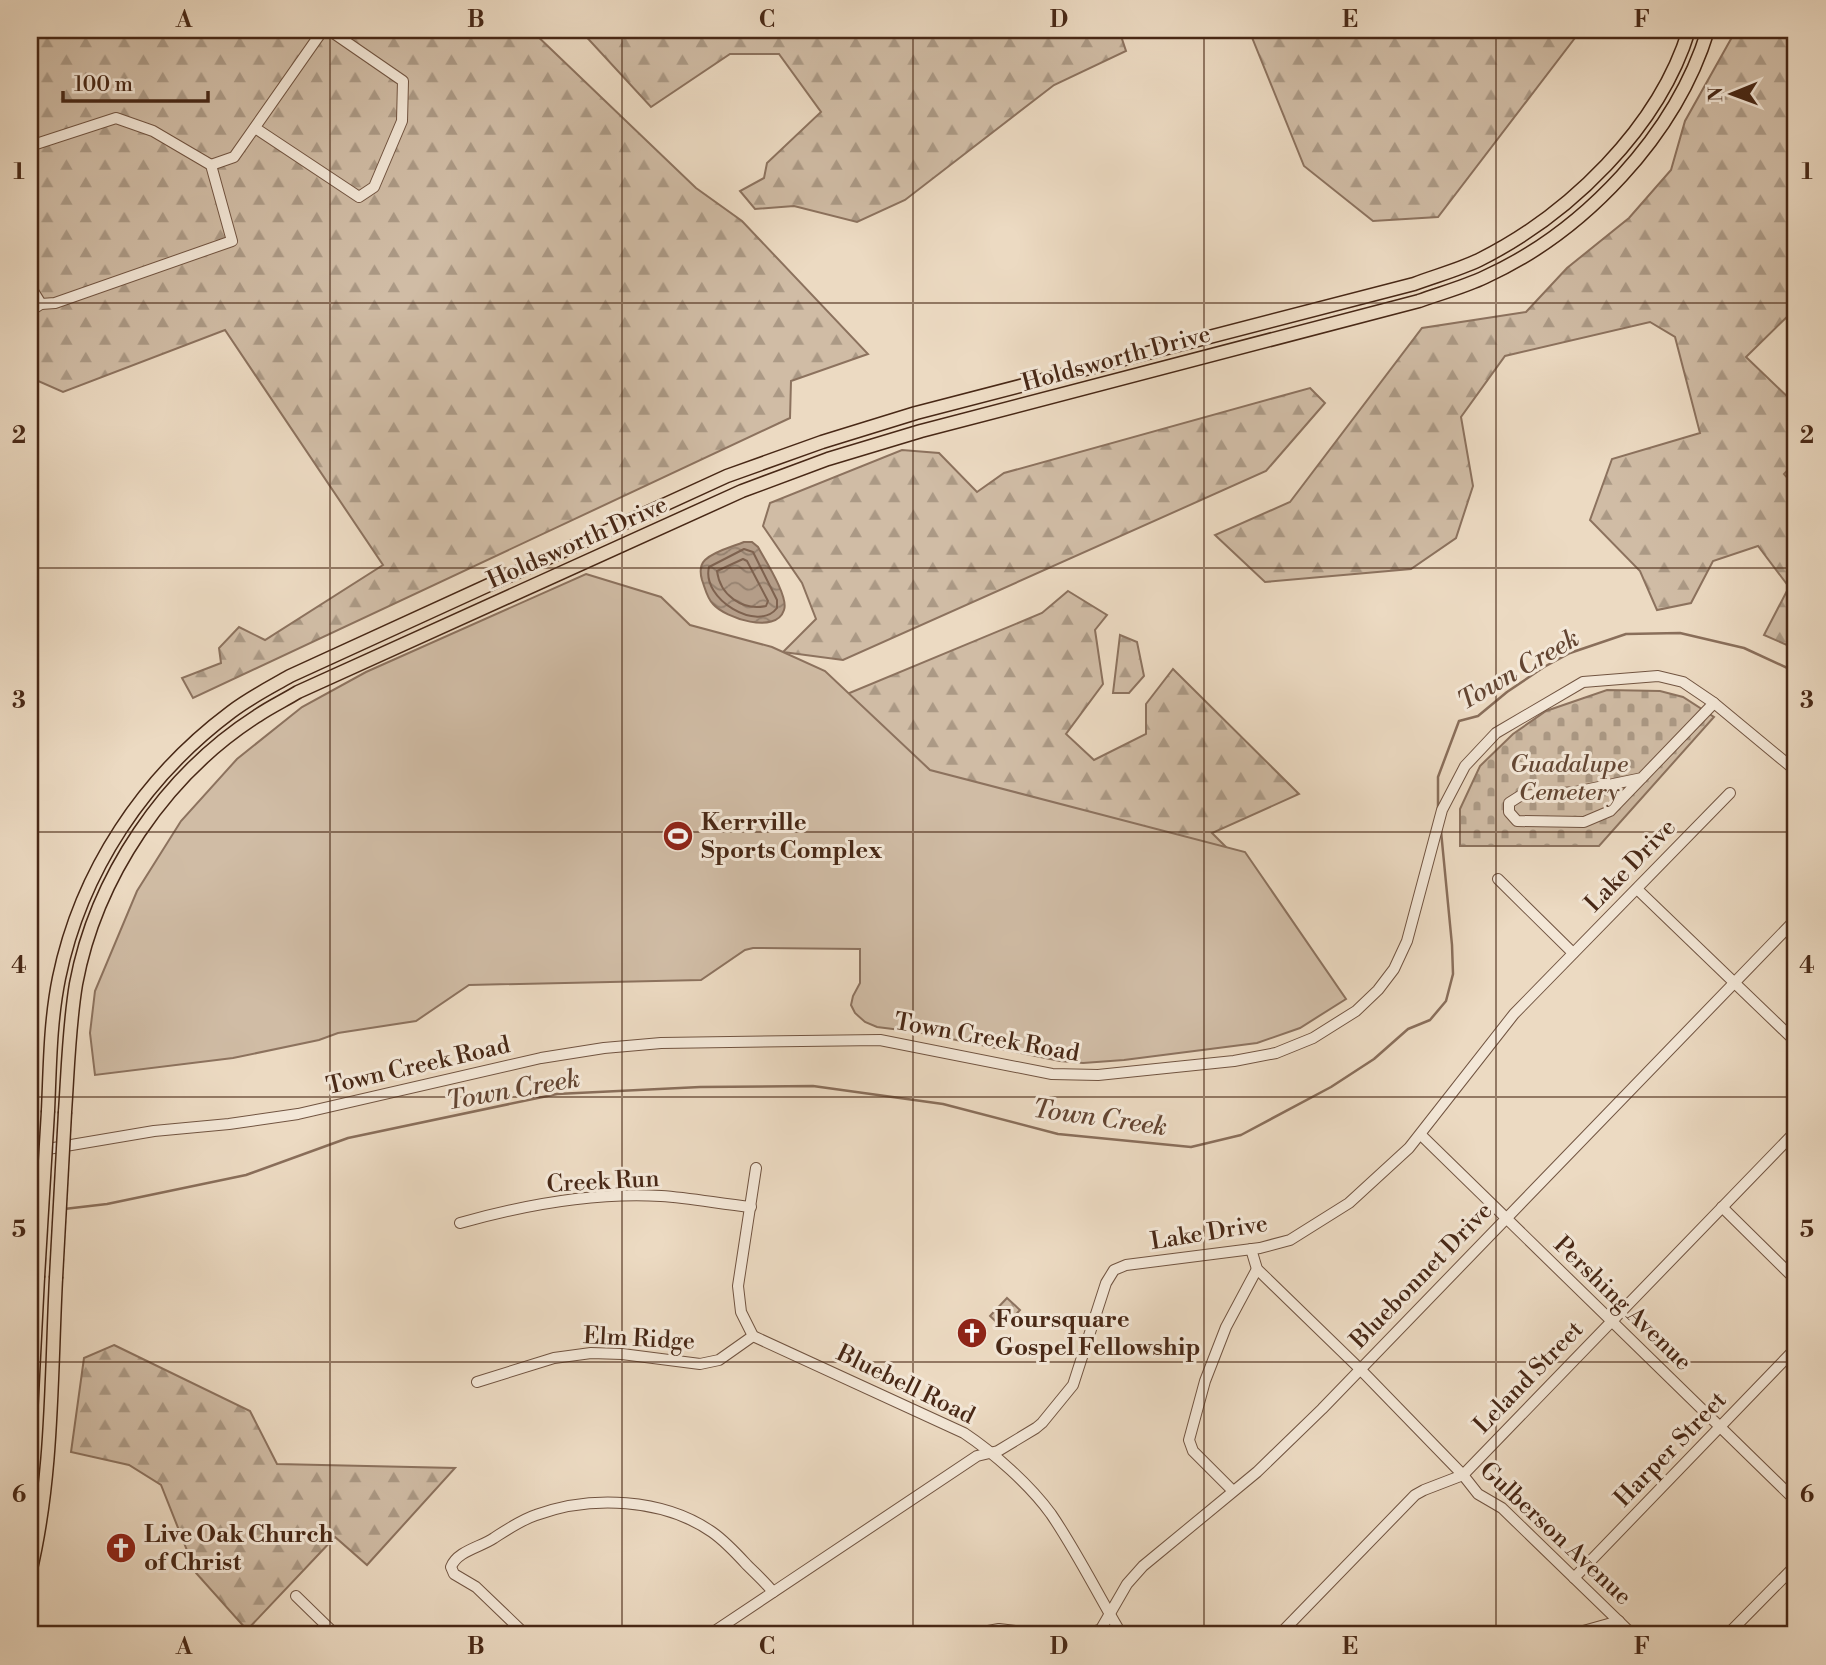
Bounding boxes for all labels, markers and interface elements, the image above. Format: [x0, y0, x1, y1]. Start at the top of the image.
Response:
text: A [175, 6, 193, 34]
text: B [467, 6, 485, 34]
text: C [759, 6, 775, 34]
text: D [1050, 6, 1068, 34]
text: E [1342, 6, 1358, 34]
text: F [1634, 6, 1650, 34]
scale bar [63, 60, 208, 104]
north arrow [1696, 60, 1766, 130]
text: 100 m [74, 72, 133, 98]
text: N [1704, 87, 1728, 102]
text: 1 [13, 158, 25, 186]
text: 1 [1801, 158, 1813, 186]
street label: Holdsworth Drive [1018, 319, 1214, 399]
text: 2 [12, 422, 26, 450]
text: 2 [1800, 422, 1814, 450]
street label: Holdsworth Drive [483, 490, 672, 596]
water label: Town Creek [1452, 622, 1585, 717]
text: 3 [12, 687, 26, 715]
text: 3 [1800, 687, 1814, 715]
park label: Guadalupe Cemetery [1510, 750, 1628, 808]
place label: Kerrville Sports Complex [701, 808, 882, 866]
street label: Lake Drive [1579, 813, 1683, 919]
sports icon: Kerrville Sports Complex [661, 819, 695, 853]
text: 4 [11, 952, 27, 980]
text: 4 [1799, 952, 1815, 980]
street label: Town Creek Road [892, 1007, 1082, 1069]
street label: Town Creek Road [323, 1030, 513, 1100]
water label: Town Creek [444, 1062, 582, 1116]
water label: Town Creek [1031, 1093, 1169, 1143]
street label: Creek Run [546, 1164, 660, 1200]
street label: Bluebonnet Drive [1343, 1196, 1499, 1356]
street label: Lake Drive [1148, 1209, 1270, 1257]
text: 5 [12, 1216, 26, 1244]
text: 5 [1800, 1216, 1814, 1244]
street label: Pershing Avenue [1547, 1230, 1698, 1377]
place label: Foursquare Gospel Fellowship [995, 1305, 1201, 1363]
street label: Leland Street [1467, 1315, 1590, 1440]
church icon: Foursquare Gospel Fellowship [955, 1316, 989, 1350]
street label: Elm Ridge [582, 1321, 696, 1357]
street label: Bluebell Road [831, 1338, 980, 1432]
street label: Harper Street [1608, 1385, 1734, 1514]
street label: Gulberson Avenue [1473, 1456, 1638, 1612]
text: 6 [12, 1481, 26, 1509]
text: 6 [1800, 1481, 1814, 1509]
place label: Live Oak Church of Christ [144, 1520, 334, 1578]
church icon: Live Oak Church of Christ [104, 1531, 138, 1565]
text: A [175, 1633, 193, 1661]
text: B [467, 1633, 485, 1661]
text: C [759, 1633, 775, 1661]
text: D [1050, 1633, 1068, 1661]
text: E [1342, 1633, 1358, 1661]
text: F [1634, 1633, 1650, 1661]

